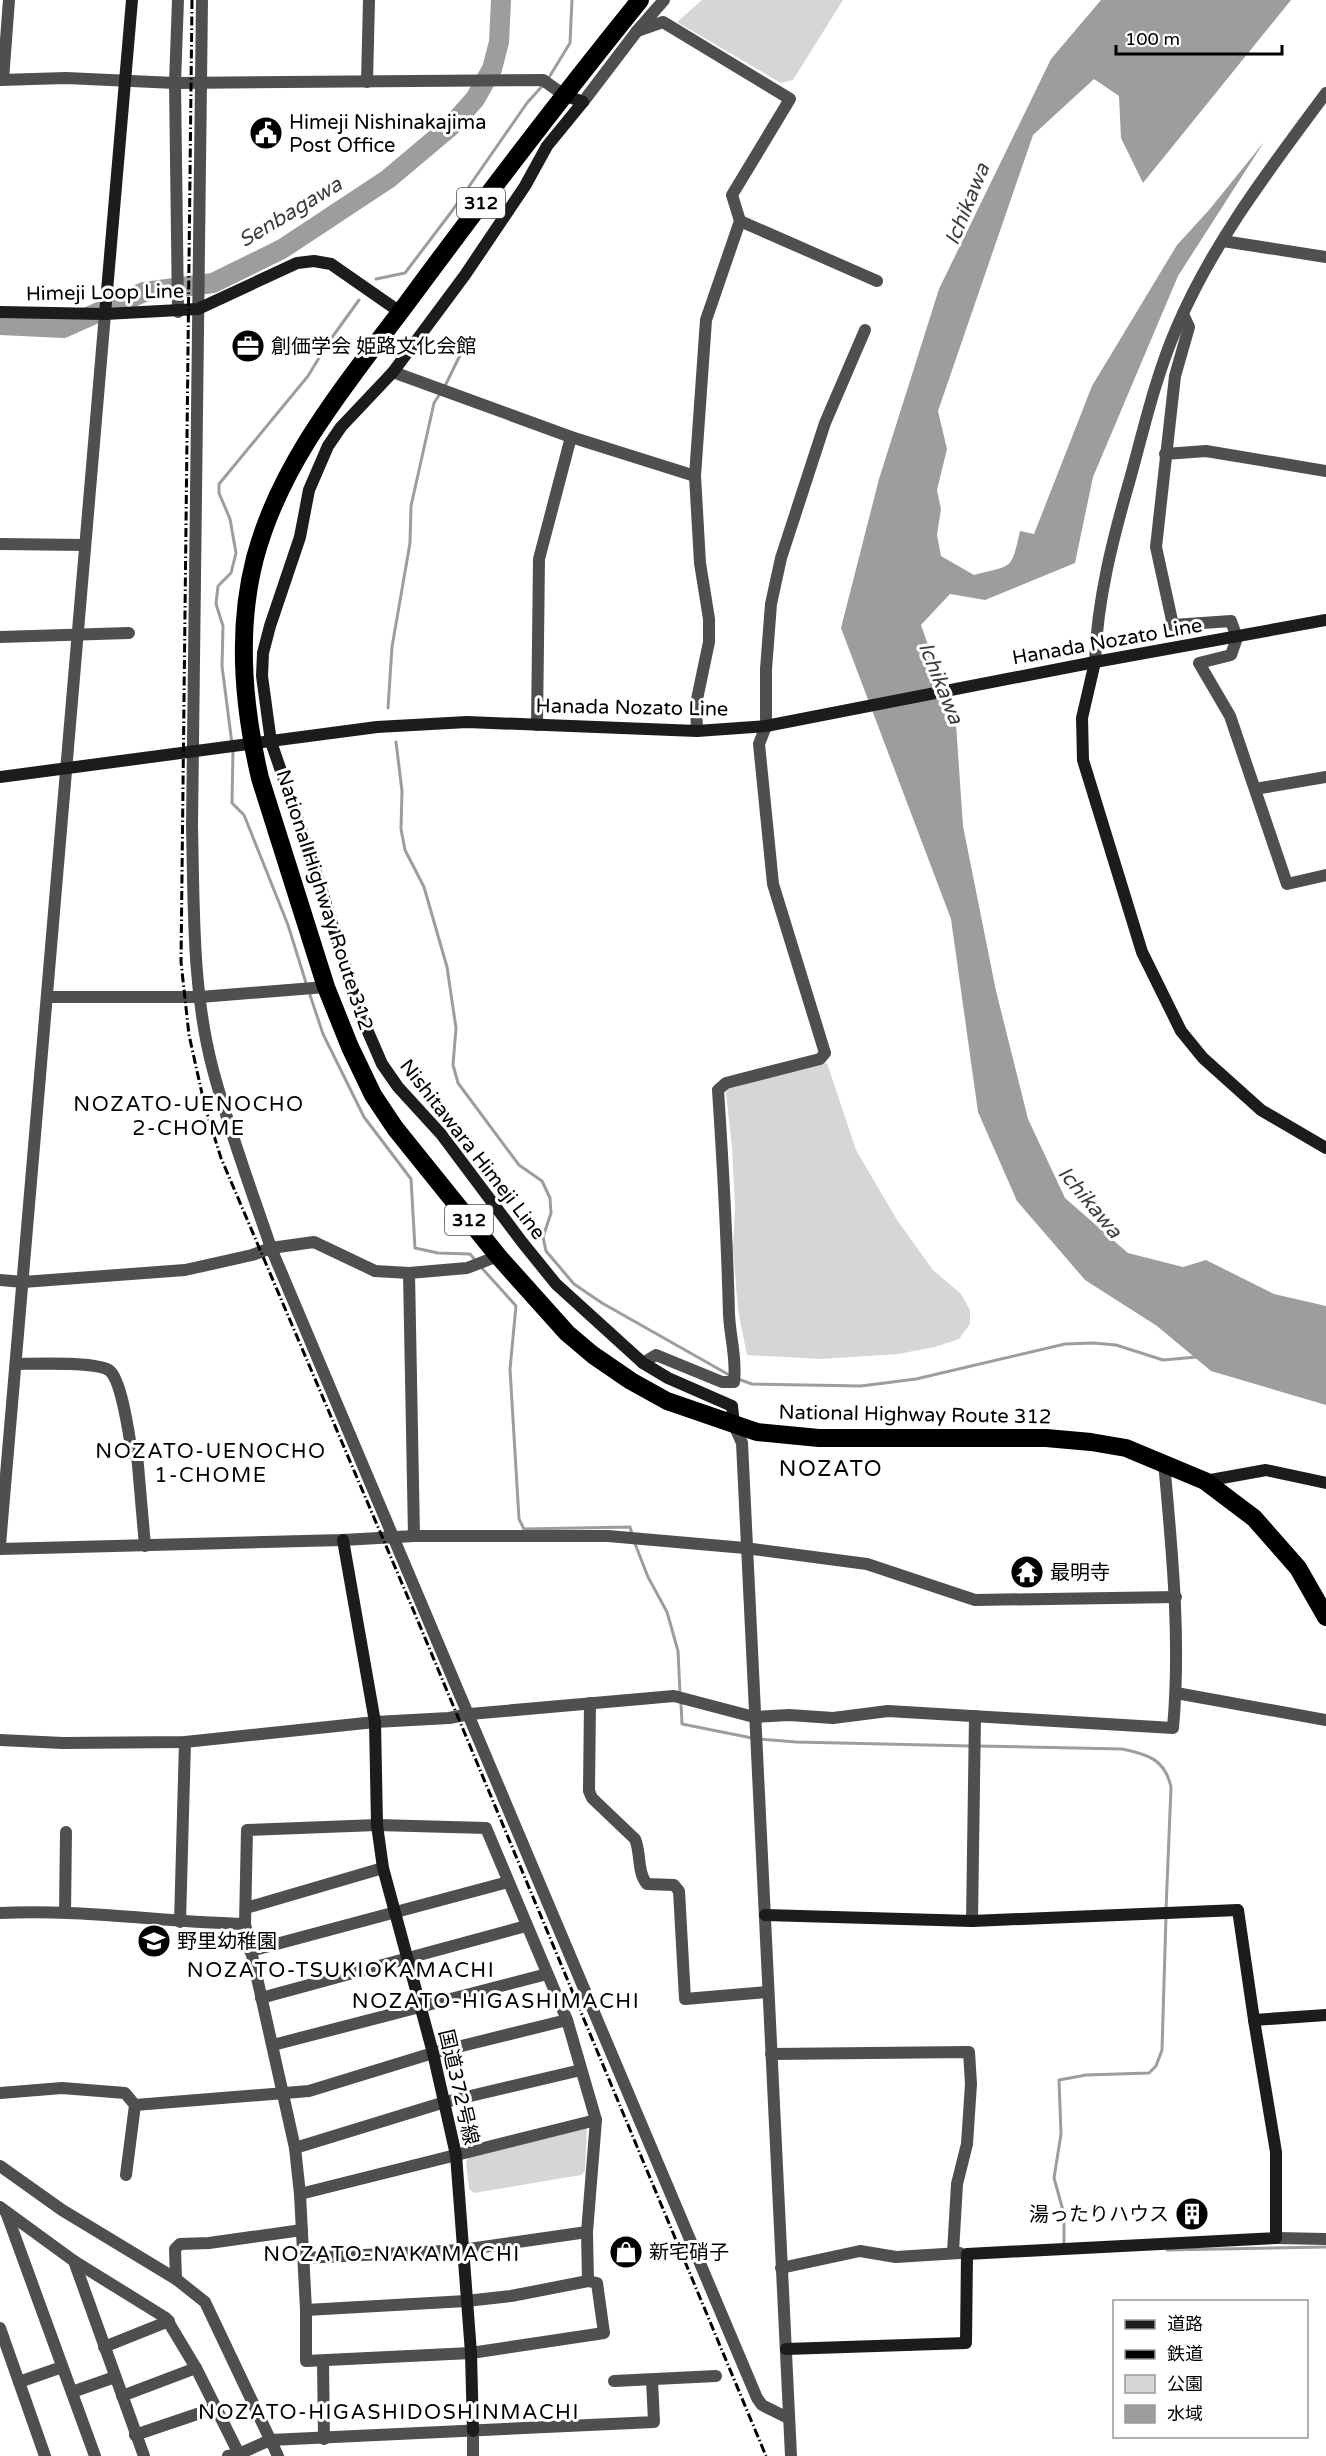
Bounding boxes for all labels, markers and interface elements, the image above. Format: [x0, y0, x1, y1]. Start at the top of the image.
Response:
scale bar [1116, 18, 1282, 56]
text: 100 m [1125, 28, 1180, 50]
place label: Himeji Nishinakajima Post Office [289, 111, 486, 158]
public building icon: Himeji Nishinakajima Post Office [248, 115, 284, 151]
water label: Ichikawa [940, 159, 996, 249]
water label: Senbagawa [234, 171, 347, 253]
road number: 312 [457, 188, 505, 218]
street label: Himeji Loop Line [26, 280, 184, 306]
office icon: 創価学会 姫路文化会館 [230, 328, 266, 364]
place label: 創価学会 姫路文化会館 [271, 335, 476, 359]
street label: Hanada Nozato Line [1010, 613, 1204, 671]
water label: Ichikawa [913, 639, 969, 729]
street label: Hanada Nozato Line [535, 694, 728, 722]
street label: National Highway Route 312 [270, 767, 378, 1034]
street label: Nishitawara Himeji Line [394, 1055, 550, 1245]
district label: NOZATO-UENOCHO 2-CHOME [73, 1092, 305, 1141]
water label: Ichikawa [1052, 1161, 1128, 1244]
road number: 312 [445, 1205, 493, 1235]
street label: National Highway Route 312 [778, 1401, 1052, 1429]
district label: NOZATO-UENOCHO 1-CHOME [95, 1439, 327, 1488]
district label: NOZATO [779, 1456, 883, 1482]
temple icon: 最明寺 [1009, 1554, 1045, 1590]
place label: 最明寺 [1050, 1561, 1110, 1585]
school or university icon: 野里幼稚園 [136, 1923, 172, 1959]
place label: 野里幼稚園 [177, 1930, 277, 1954]
district label: NOZATO-TSUKIOKAMACHI [187, 1958, 495, 1983]
district label: NOZATO-HIGASHIMACHI [352, 1989, 640, 2014]
street label: 国道372号線 [433, 2027, 483, 2147]
building icon: 湯ったりハウス [1174, 2196, 1210, 2232]
place label: 湯ったりハウス [1029, 2203, 1169, 2227]
shop icon: 新宅硝子 [608, 2234, 644, 2270]
place label: 新宅硝子 [649, 2241, 729, 2265]
district label: NOZATO-NAKAMACHI [263, 2242, 521, 2267]
legend [1113, 2300, 1308, 2438]
text: 道路 [1167, 2313, 1203, 2335]
text: 鉄道 [1167, 2343, 1203, 2365]
text: 公園 [1167, 2373, 1203, 2395]
district label: NOZATO-HIGASHIDOSHINMACHI [198, 2400, 580, 2425]
text: 水域 [1167, 2403, 1203, 2425]

